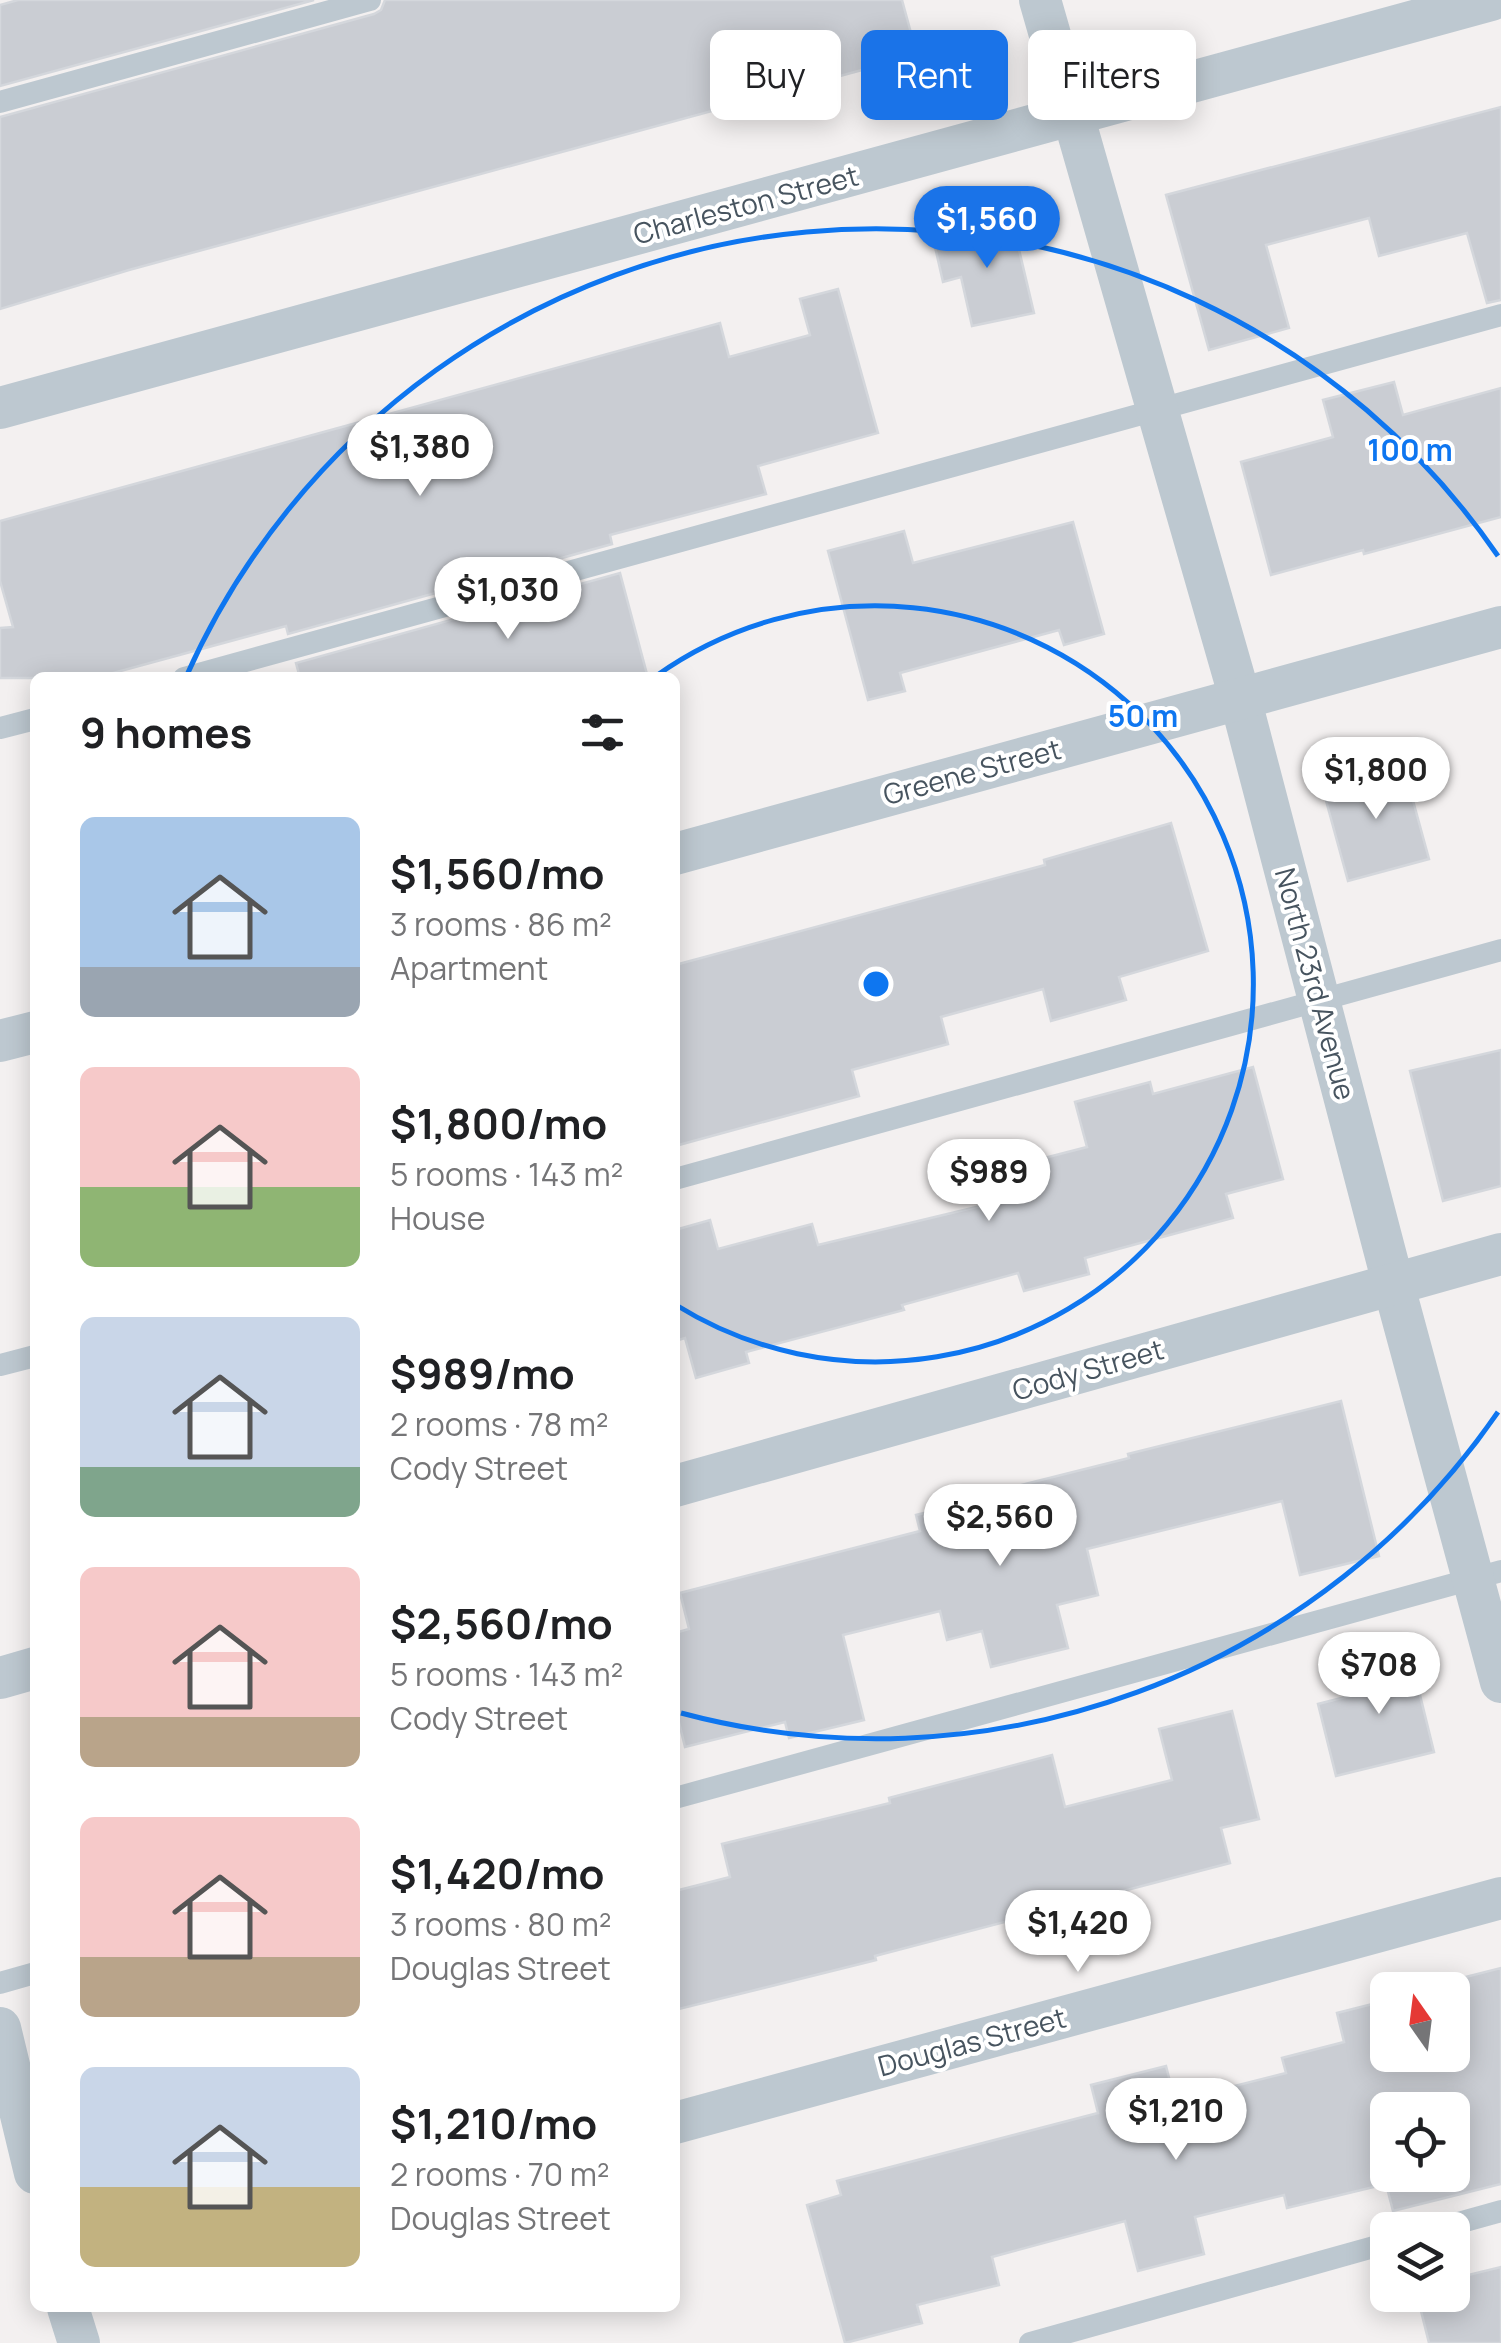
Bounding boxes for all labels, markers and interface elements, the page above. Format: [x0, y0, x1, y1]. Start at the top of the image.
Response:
chip: Buy [710, 30, 841, 120]
chip: Rent [861, 30, 1008, 120]
chip: Filters [1028, 30, 1196, 120]
street label: Charleston Street [629, 156, 863, 252]
pin: $1,560 [906, 186, 1068, 271]
text: $1,560 [936, 196, 1038, 240]
pin: $1,380 [339, 414, 501, 499]
text: $1,380 [369, 424, 471, 468]
text: 100 m [1367, 429, 1453, 470]
pin: $1,030 [427, 557, 589, 642]
text: $1,030 [456, 567, 560, 611]
text: 50 m [1108, 695, 1178, 736]
text: 9 homes [80, 703, 252, 761]
icon: filters [575, 705, 630, 760]
street label: Greene Street [879, 729, 1065, 813]
pin: $1,800 [1295, 737, 1457, 822]
text: $1,800 [1324, 747, 1428, 791]
text: $1,560/mo [390, 844, 604, 902]
icon: home [160, 857, 280, 977]
street label: North 23rd Avenue [1267, 864, 1365, 1104]
text: 3 rooms · 86 m² [390, 902, 612, 946]
text: Apartment [390, 946, 548, 990]
centre of rings [858, 966, 894, 1002]
text: $1,800/mo [390, 1094, 607, 1152]
icon: home [160, 1107, 280, 1227]
pin: $989 [930, 1139, 1048, 1224]
text: $989 [949, 1149, 1029, 1193]
text: 5 rooms · 143 m² [390, 1152, 623, 1196]
text: House [390, 1196, 485, 1240]
street label: Cody Street [1008, 1329, 1168, 1409]
text: $989/mo [390, 1344, 575, 1402]
icon: home [160, 1357, 280, 1477]
text: 2 rooms · 78 m² [390, 1402, 609, 1446]
text: Cody Street [390, 1446, 568, 1490]
pin: $2,560 [919, 1484, 1081, 1569]
text: $2,560 [946, 1494, 1054, 1538]
text: $2,560/mo [390, 1594, 613, 1652]
icon: home [160, 1607, 280, 1727]
pin: $708 [1320, 1632, 1438, 1717]
text: $708 [1340, 1642, 1418, 1686]
text: 5 rooms · 143 m² [390, 1652, 623, 1696]
text: Cody Street [390, 1696, 568, 1740]
text: $1,420/mo [390, 1844, 604, 1902]
icon: home [160, 1857, 280, 1977]
pin: $1,420 [997, 1890, 1159, 1975]
text: $1,420 [1027, 1900, 1129, 1944]
text: 3 rooms · 80 m² [390, 1902, 612, 1946]
text: Douglas Street [390, 1946, 611, 1990]
north arrow [1370, 1972, 1470, 2072]
map controls [1370, 1972, 1470, 2312]
street label: Douglas Street [874, 1998, 1070, 2084]
pin: $1,210 [1095, 2078, 1257, 2163]
text: $1,210 [1128, 2088, 1224, 2132]
button: locate [1370, 2092, 1470, 2192]
text: $1,210/mo [390, 2094, 597, 2152]
icon: home [160, 2107, 280, 2227]
text: 2 rooms · 70 m² [390, 2152, 610, 2196]
text: Douglas Street [390, 2196, 611, 2240]
button: layers [1370, 2212, 1470, 2312]

